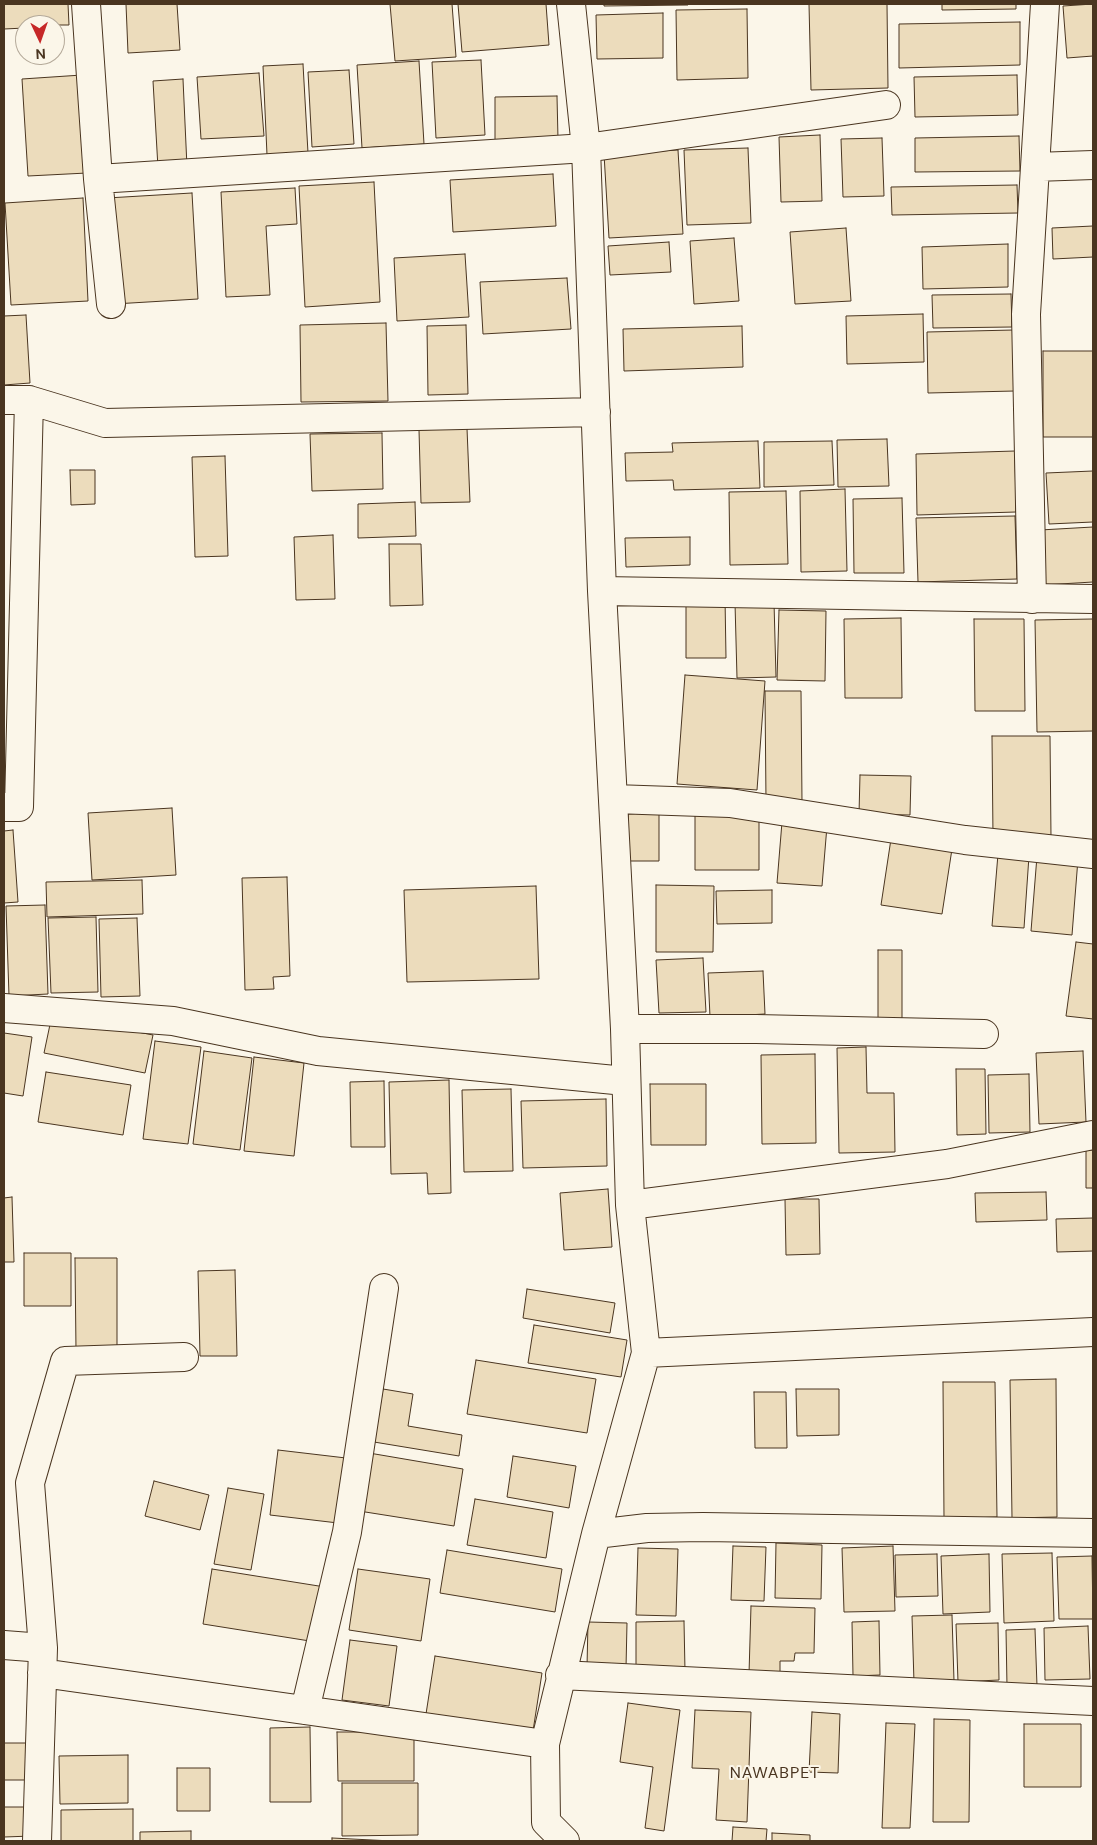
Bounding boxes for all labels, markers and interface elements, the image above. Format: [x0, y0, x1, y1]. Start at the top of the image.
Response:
north arrow [15, 15, 65, 65]
text: N [35, 45, 46, 63]
district label: NAWABPET [729, 1764, 821, 1784]

